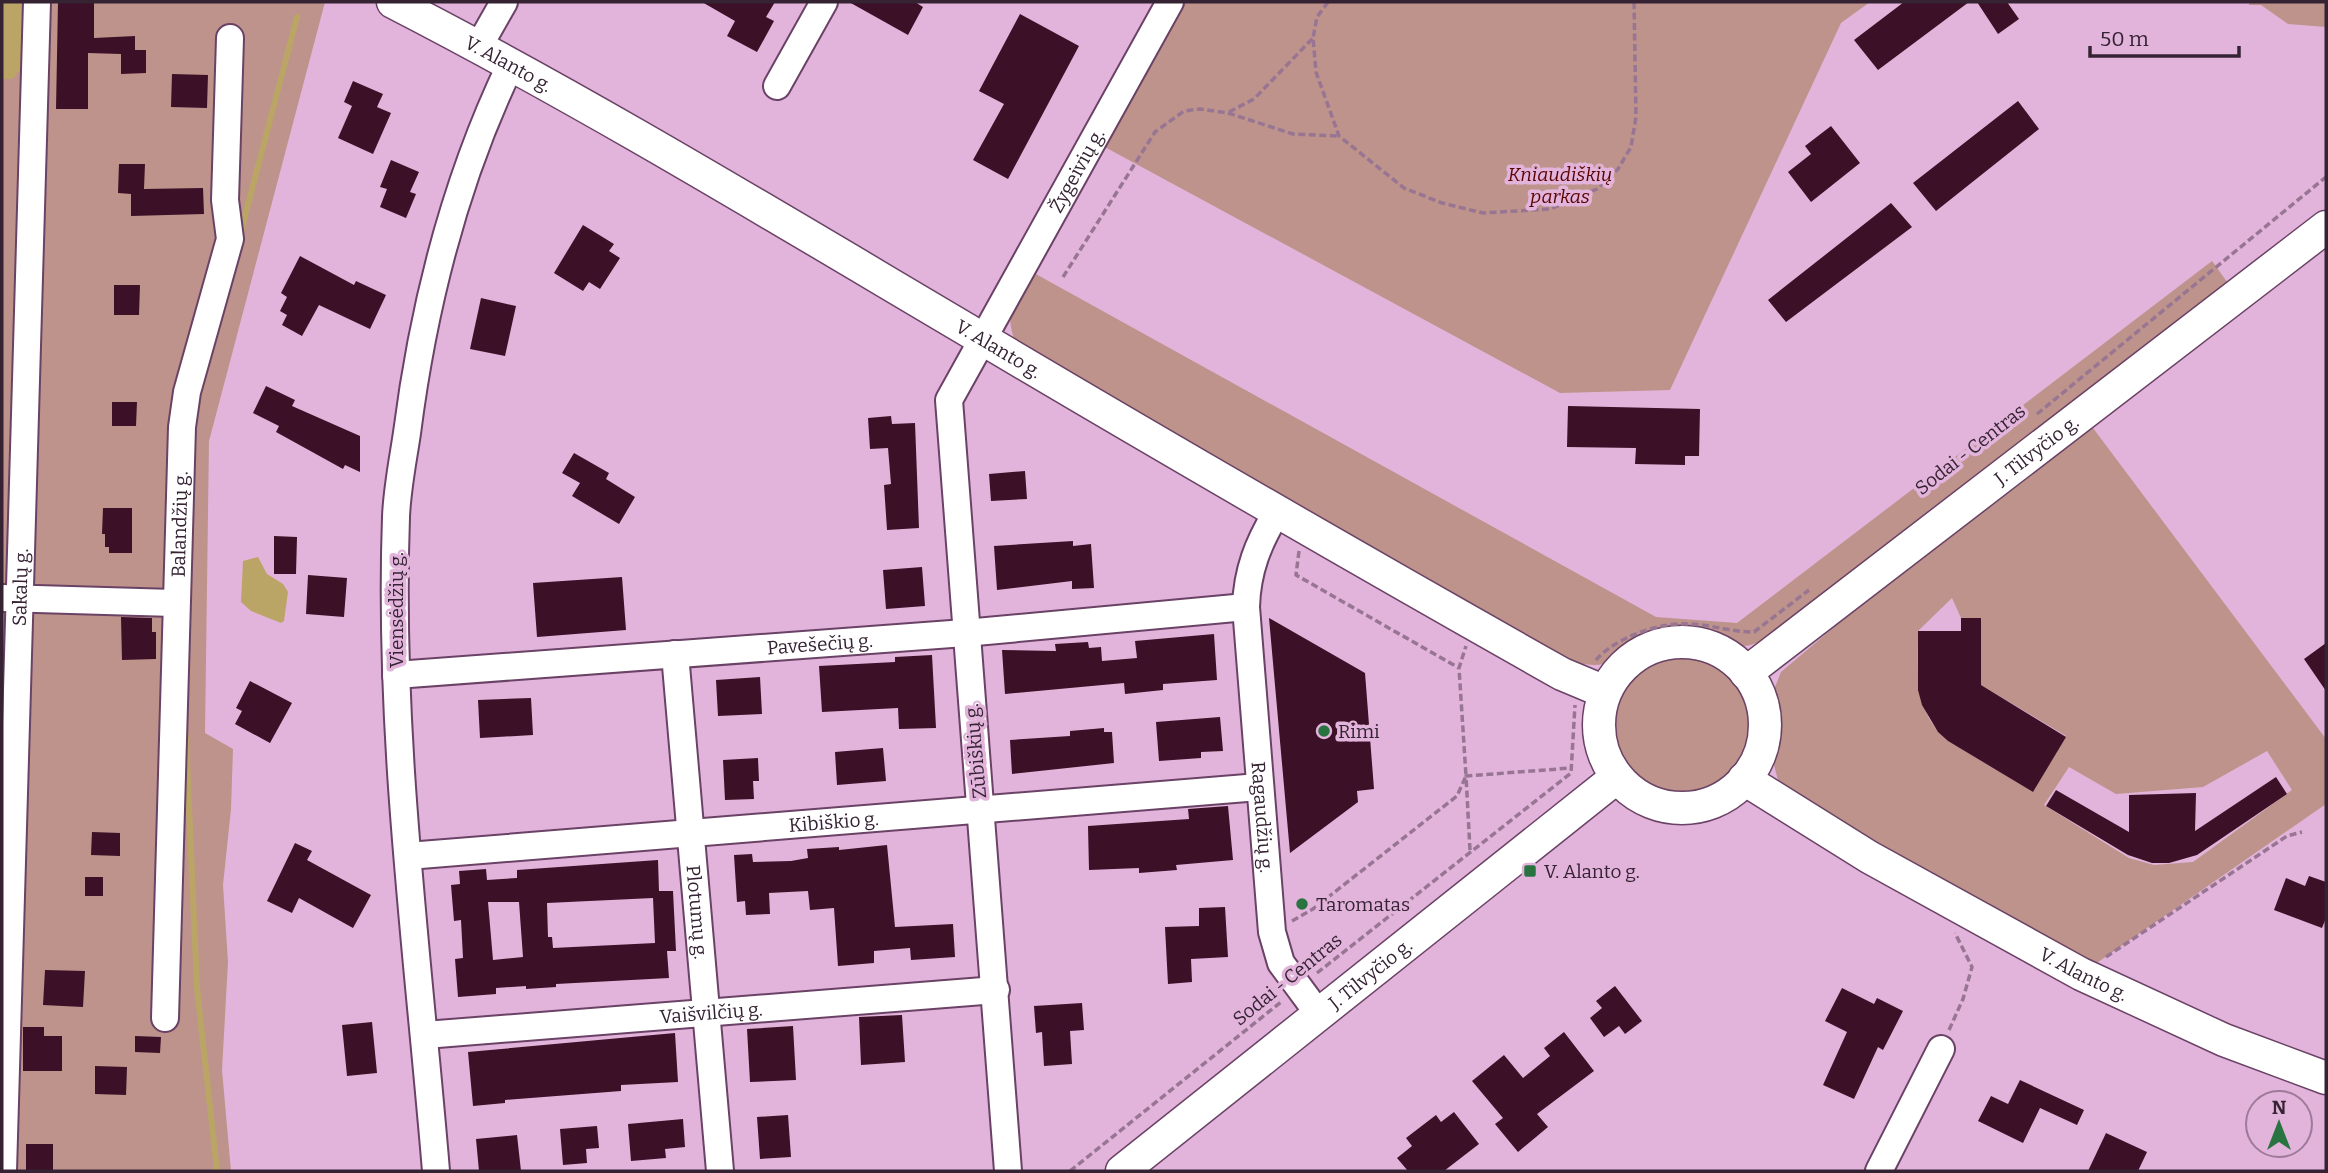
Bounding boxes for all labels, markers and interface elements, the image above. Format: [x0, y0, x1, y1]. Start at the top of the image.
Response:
scale bar [2090, 14, 2239, 58]
text: 50 m [2100, 26, 2149, 52]
street label: V. Alanto g. [461, 31, 556, 97]
street label: Žygeivių g. [1044, 124, 1110, 217]
park label: Kniaudiškių parkas [1508, 163, 1612, 208]
street label: V. Alanto g. [951, 315, 1046, 383]
street label: Sodai - Centras [1911, 399, 2030, 500]
street label: J. Tilvyčio g. [1989, 411, 2083, 491]
street label: Balandžių g. [167, 471, 193, 578]
street label: Sakalų g. [8, 548, 33, 626]
street label: Viensėdžių g. [385, 552, 408, 668]
street label: Pavešečių g. [766, 629, 874, 660]
street label: Zūbiškių g. [960, 702, 991, 799]
place label: Rimi [1338, 720, 1380, 743]
marker: Rimi [1316, 723, 1332, 739]
street label: Ragaudžių g. [1246, 761, 1278, 874]
street label: Kibiškio g. [788, 807, 880, 837]
place label: V. Alanto g. [1544, 860, 1640, 883]
marker: V. Alanto g. [1522, 863, 1538, 879]
street label: Plotumų g. [681, 864, 713, 960]
place label: Taromatas [1316, 893, 1410, 916]
marker: Taromatas [1294, 896, 1310, 912]
street label: Sodai - Centras [1228, 928, 1347, 1030]
street label: J. Tilvyčio g. [1323, 934, 1417, 1015]
street label: V. Alanto g. [2035, 942, 2131, 1006]
street label: Vaišvilčių g. [659, 997, 763, 1028]
north arrow [2244, 1089, 2314, 1159]
text: N [2272, 1096, 2287, 1119]

